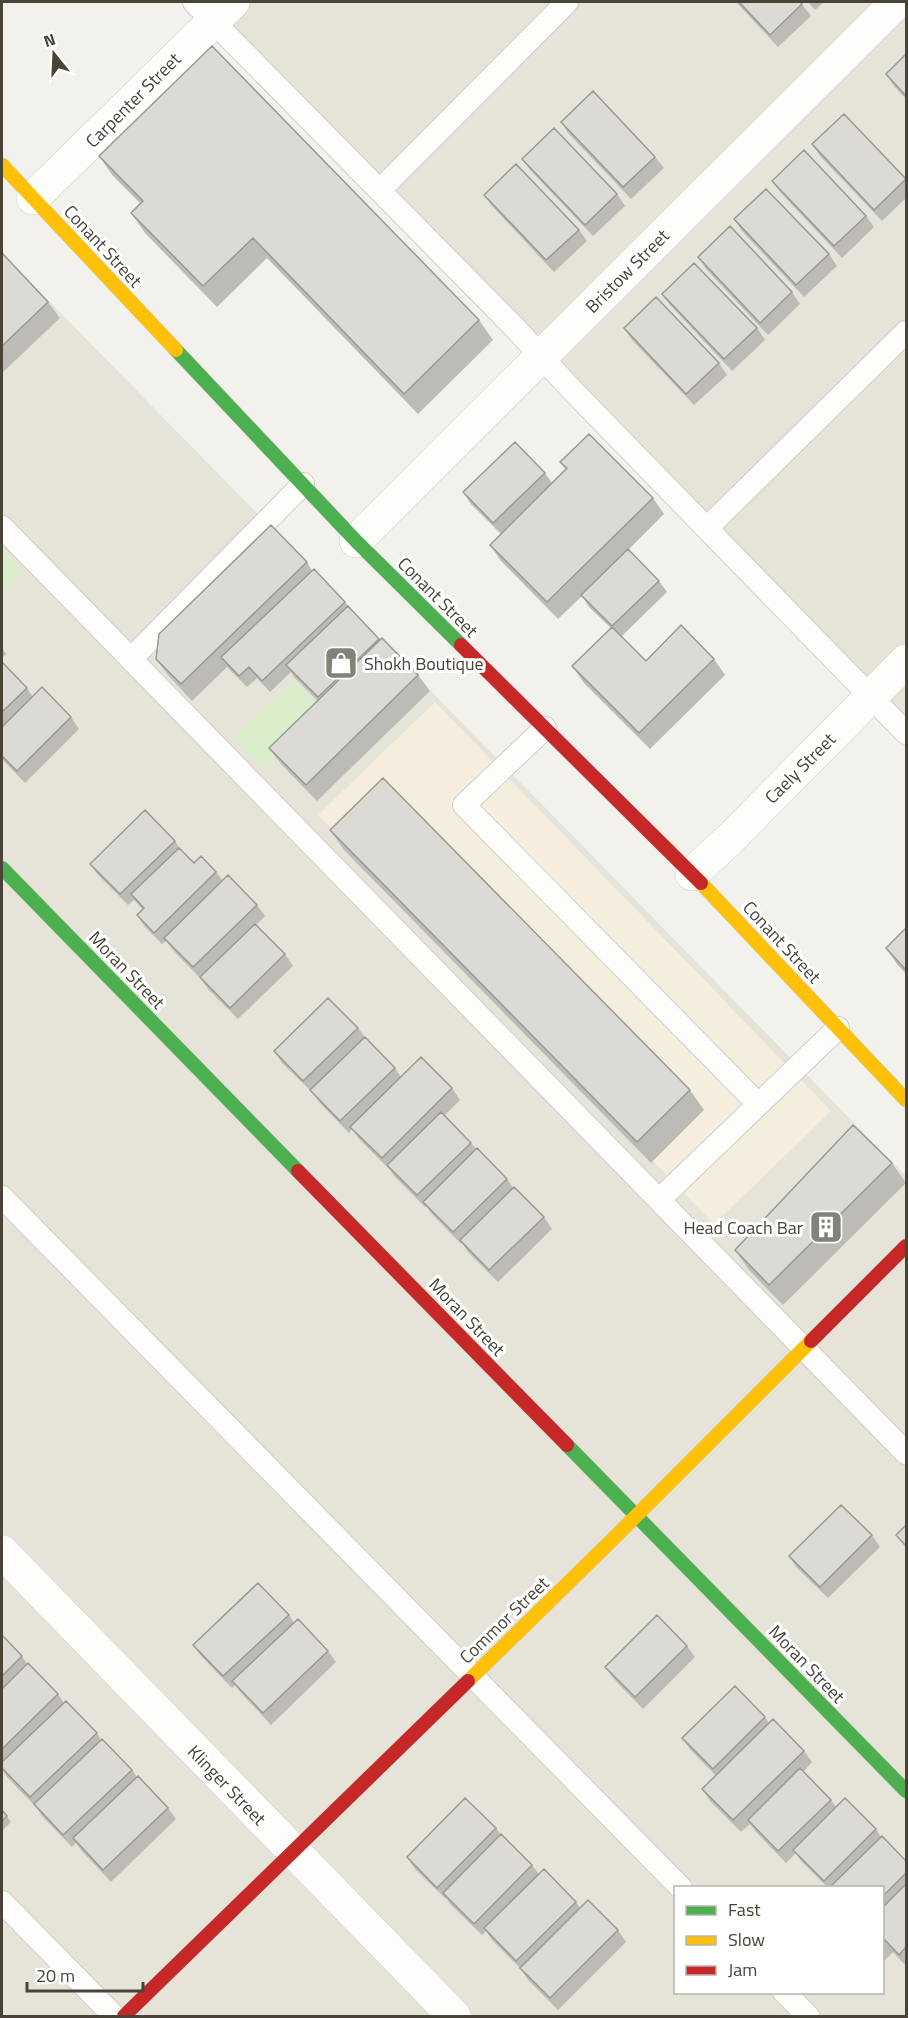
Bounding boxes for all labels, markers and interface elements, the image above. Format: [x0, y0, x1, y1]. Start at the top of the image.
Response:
north arrow [24, 24, 84, 84]
text: N [40, 27, 58, 53]
street label: Carpenter Street [79, 46, 187, 154]
street label: Conant Street [58, 199, 149, 294]
street label: Bristow Street [579, 222, 676, 319]
street label: Conant Street [392, 551, 485, 644]
shop icon: Shokh Boutique [323, 645, 359, 681]
place label: Shokh Boutique [364, 650, 484, 677]
street label: Caely Street [758, 726, 842, 810]
street label: Conant Street [737, 895, 828, 990]
street label: Moran Street [83, 925, 172, 1016]
building icon: Head Coach Bar [808, 1209, 844, 1245]
place label: Head Coach Bar [683, 1214, 803, 1241]
street label: Moran Street [423, 1272, 512, 1363]
street label: Commor Street [453, 1570, 555, 1670]
street label: Moran Street [763, 1619, 852, 1710]
street label: Klinger Street [182, 1739, 273, 1832]
legend [674, 1886, 884, 1994]
text: Fast [728, 1896, 761, 1923]
text: Slow [728, 1926, 765, 1953]
scale bar [27, 1955, 142, 1993]
text: Jam [728, 1956, 757, 1983]
text: 20 m [36, 1962, 75, 1989]

